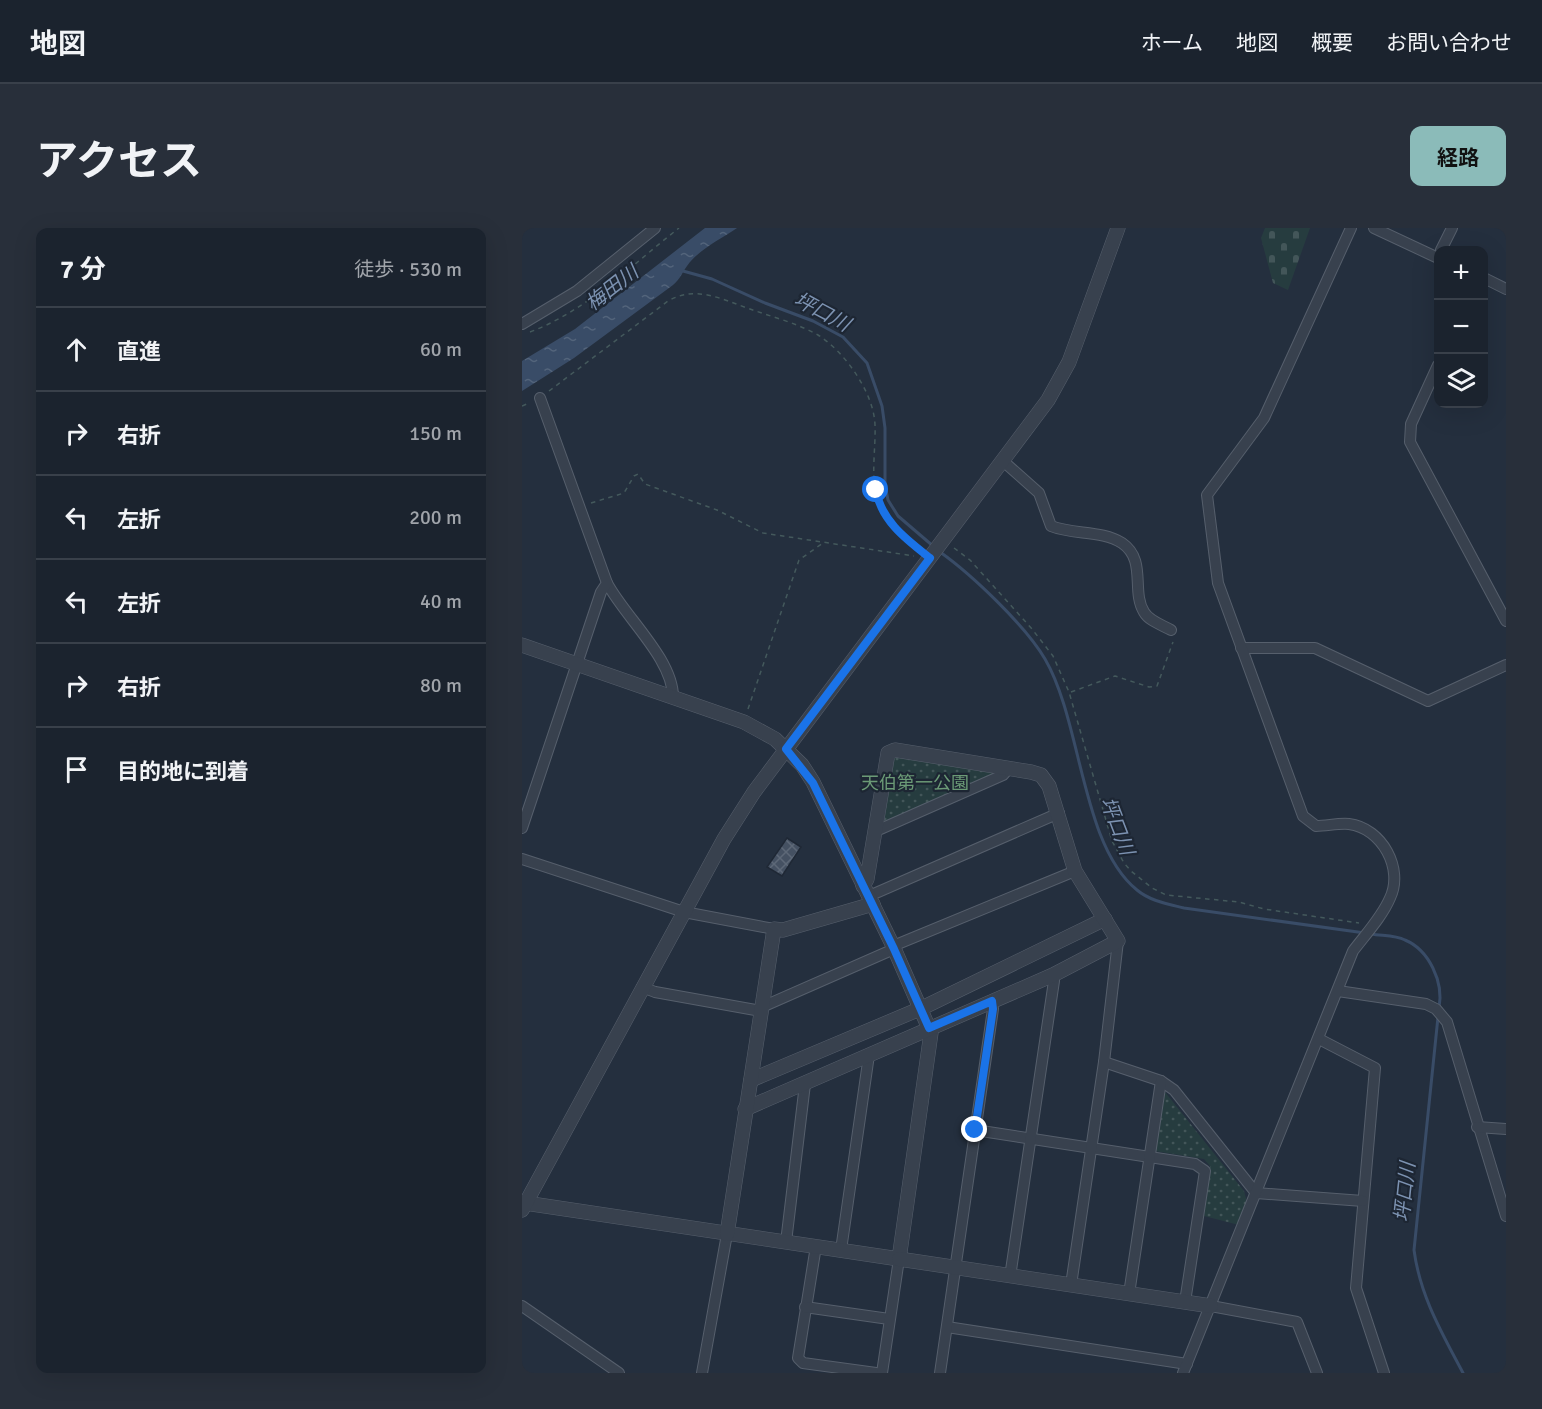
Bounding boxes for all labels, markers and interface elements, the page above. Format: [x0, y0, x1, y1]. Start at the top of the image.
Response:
text: 地図 [30, 27, 86, 61]
text: ホーム [1141, 30, 1203, 56]
text: 地図 [1236, 30, 1278, 56]
text: 概要 [1311, 30, 1353, 56]
text: お問い合わせ [1386, 30, 1512, 56]
button: 経路 [1410, 126, 1506, 186]
text: アクセス [36, 136, 202, 187]
map controls [1434, 246, 1488, 408]
button: + [1434, 246, 1488, 300]
text: 7 分 [60, 254, 106, 286]
text: 徒歩 · 530 m [354, 257, 462, 282]
water label: 梅田川 [581, 258, 645, 316]
water label: 坪口川 [790, 287, 856, 338]
button: − [1434, 300, 1488, 354]
icon: ahead [60, 333, 93, 366]
text: 60 m [420, 337, 462, 362]
text: 直進 [117, 338, 161, 365]
button: layers [1434, 354, 1488, 408]
icon: right [60, 417, 93, 450]
text: 150 m [409, 421, 462, 446]
text: 右折 [117, 422, 161, 449]
route start [862, 476, 888, 502]
icon: left [60, 501, 93, 534]
text: 200 m [409, 505, 462, 530]
text: 左折 [117, 506, 161, 533]
icon: left [60, 585, 93, 618]
text: 40 m [420, 589, 462, 614]
text: 左折 [117, 590, 161, 617]
icon: right [60, 669, 93, 702]
text: 80 m [420, 673, 462, 698]
text: 右折 [117, 674, 161, 701]
icon: arrive [60, 753, 93, 786]
text: 目的地に到着 [117, 758, 249, 785]
park label: 天伯第一公園 [861, 772, 969, 794]
water label: 坪口川 [1095, 794, 1140, 860]
route end [961, 1116, 987, 1142]
water label: 坪口川 [1389, 1159, 1421, 1223]

